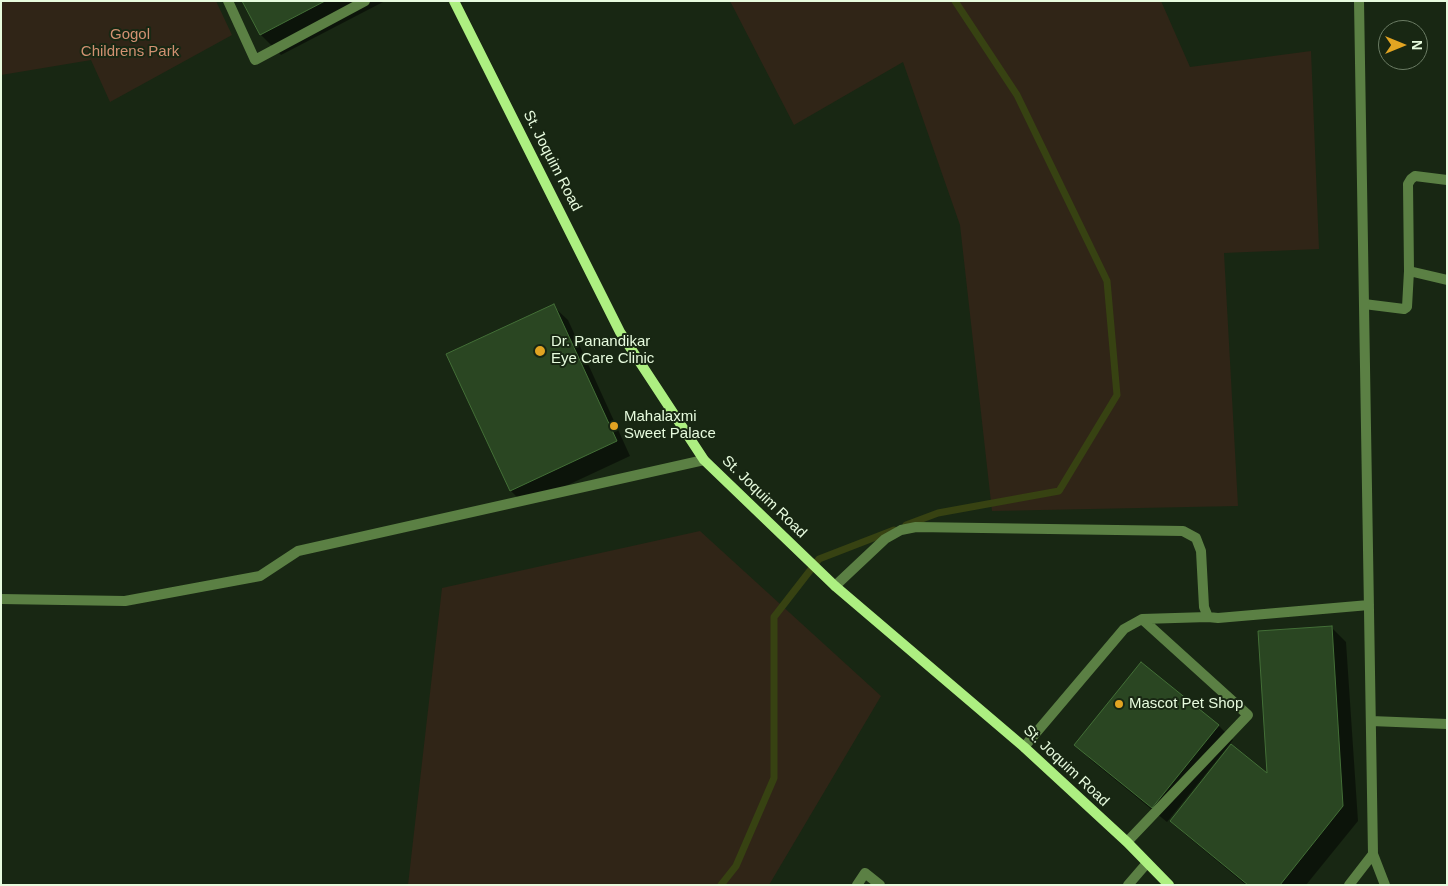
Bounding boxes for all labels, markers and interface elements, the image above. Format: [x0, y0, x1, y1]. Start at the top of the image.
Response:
north arrow [1378, 20, 1428, 70]
park label: Gogol Childrens Park [81, 26, 179, 61]
text: N [1409, 40, 1425, 50]
street label: St. Joquim Road [519, 108, 585, 214]
place label: Dr. Panandikar Eye Care Clinic [551, 333, 654, 368]
marker: Dr. Panandikar Eye Care Clinic [533, 344, 547, 358]
place label: Mahalaxmi Sweet Palace [624, 408, 716, 443]
marker: Mahalaxmi Sweet Palace [608, 420, 620, 432]
street label: St. Joquim Road [718, 452, 810, 542]
place label: Mascot Pet Shop [1129, 695, 1243, 713]
marker: Mascot Pet Shop [1113, 698, 1125, 710]
street label: St. Joquim Road [1019, 722, 1113, 810]

